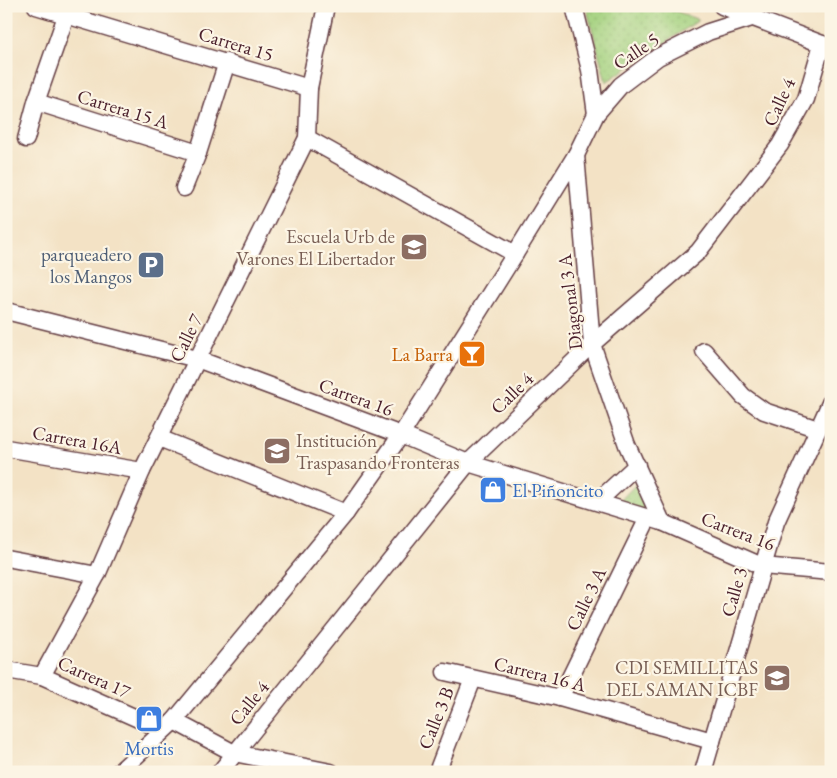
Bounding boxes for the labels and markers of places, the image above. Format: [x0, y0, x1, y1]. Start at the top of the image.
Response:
place label: Escuela Urb de Varones El Libertador [236, 224, 396, 271]
school or university icon: Escuela Urb de Varones El Libertador [399, 232, 429, 262]
place label: parqueadero los Mangos [41, 242, 132, 289]
parking icon: parqueadero los Mangos [136, 250, 166, 280]
bar icon: La Barra [457, 339, 487, 369]
place label: La Barra [392, 342, 453, 367]
place label: Institución Traspasando Fronteras [296, 428, 459, 475]
school or university icon: Institución Traspasando Fronteras [262, 436, 292, 466]
shop icon: El Piñoncito [478, 475, 508, 505]
place label: El Piñoncito [512, 478, 603, 503]
place label: CDI SEMILLITAS DEL SAMAN ICBF [606, 655, 758, 702]
school or university icon: CDI SEMILLITAS DEL SAMAN ICBF [762, 663, 792, 693]
shop icon: Mortis [134, 704, 164, 734]
place label: Mortis [124, 736, 174, 761]

